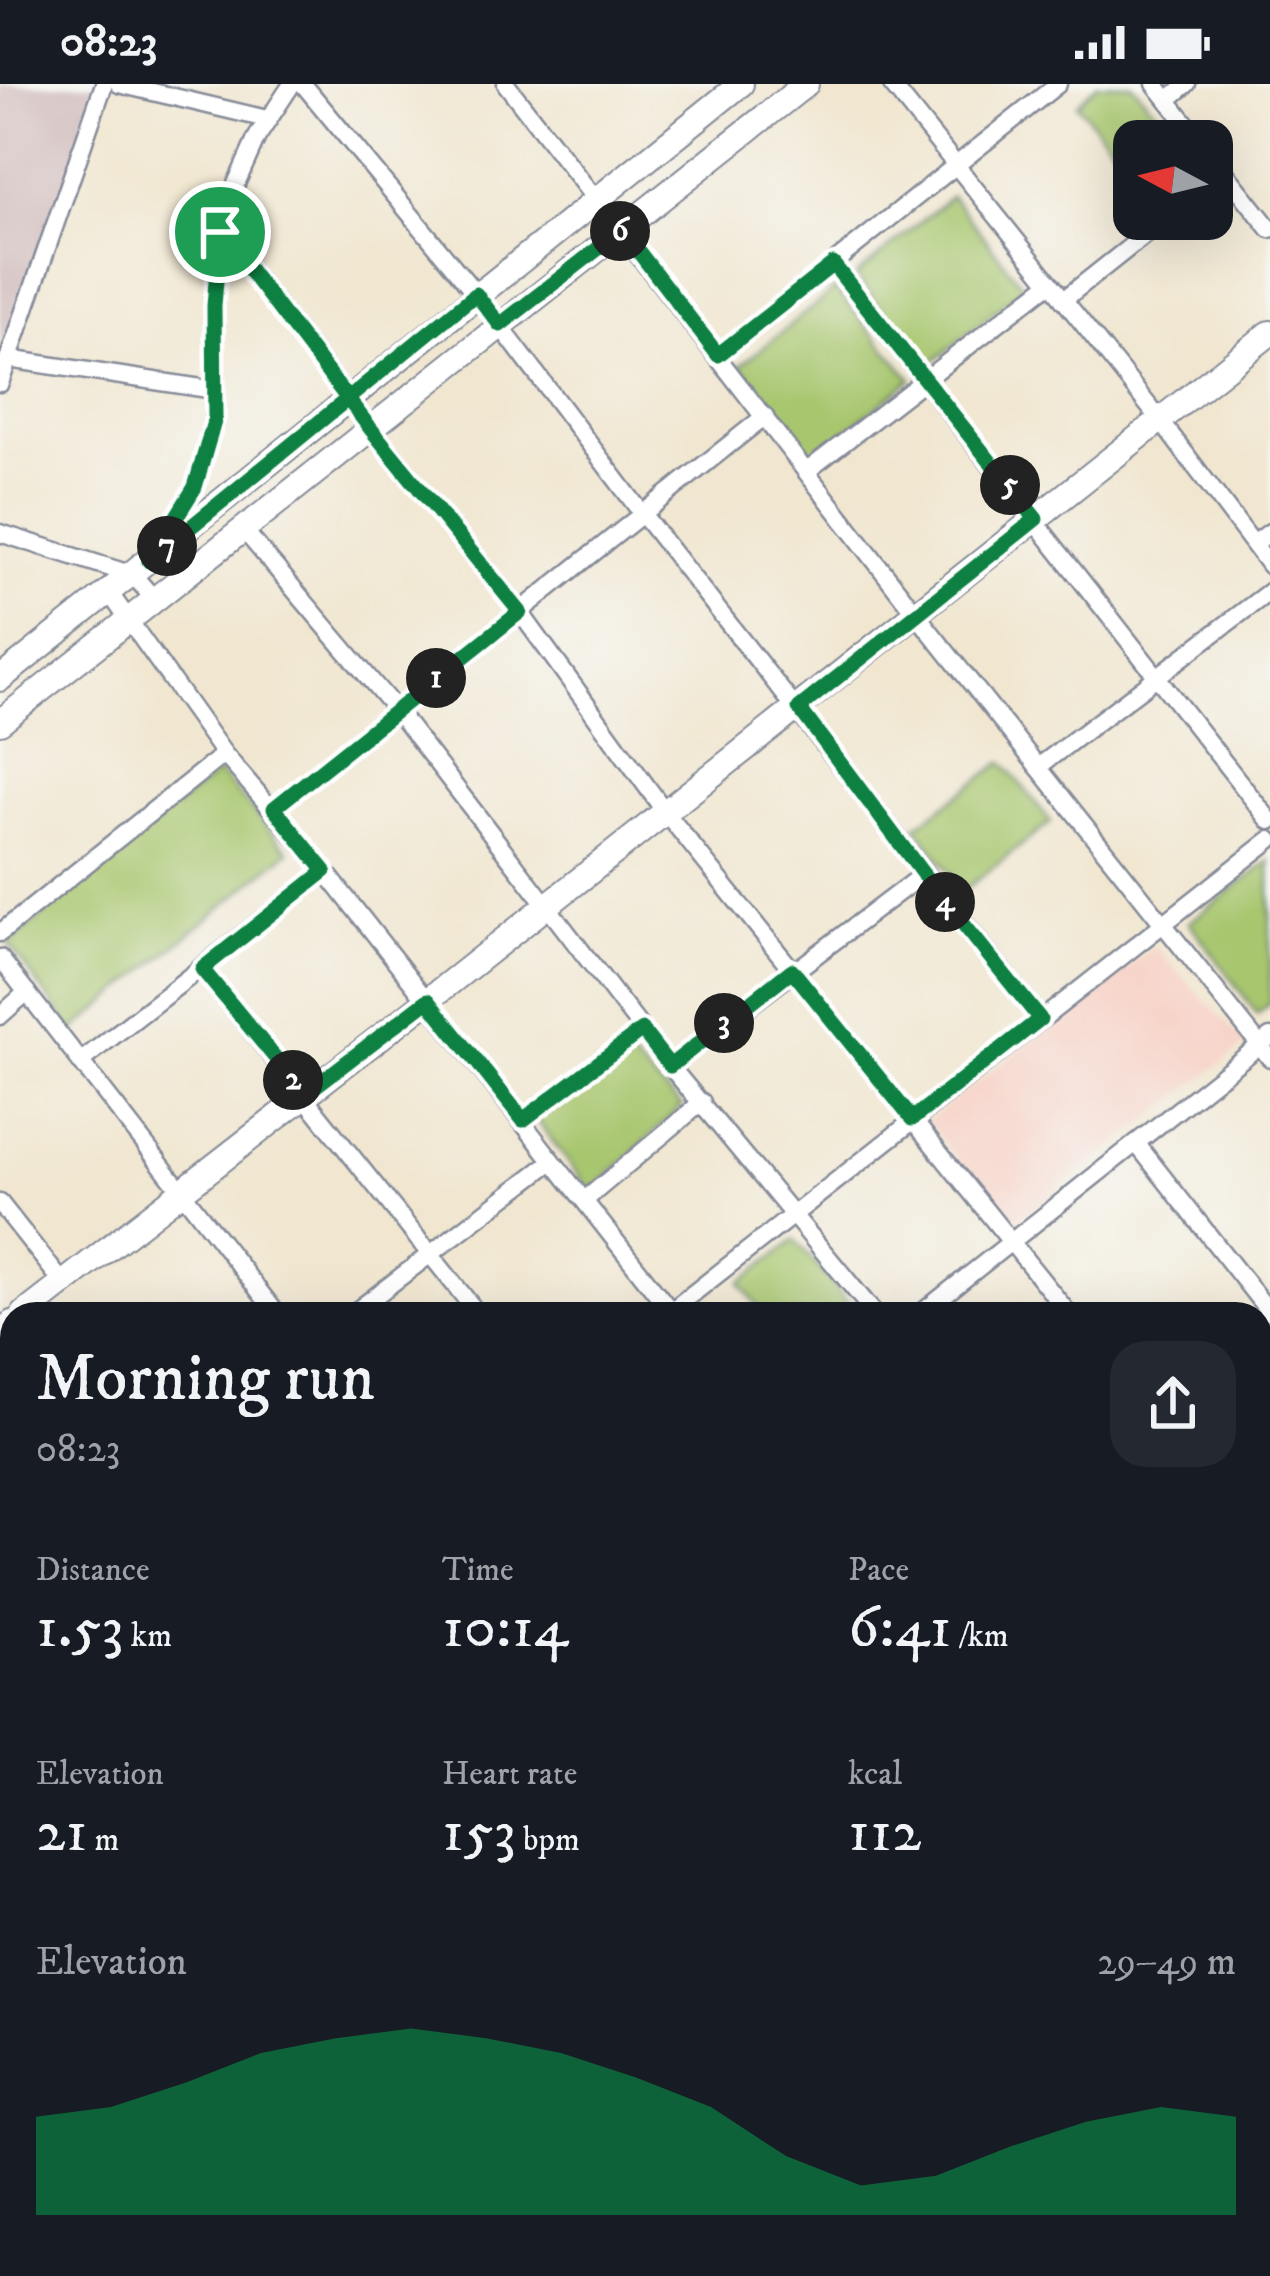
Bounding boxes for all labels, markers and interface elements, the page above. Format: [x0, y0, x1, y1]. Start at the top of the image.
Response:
text: 08:23 [60, 14, 157, 70]
north arrow [1113, 120, 1233, 240]
map controls [1113, 120, 1233, 240]
pin [169, 181, 271, 283]
icon: arrive [187, 199, 253, 265]
pin: 6 [590, 201, 650, 261]
text: 6 [611, 210, 629, 251]
pin: 5 [980, 455, 1040, 515]
text: 5 [1002, 464, 1018, 505]
pin: 7 [137, 516, 197, 576]
text: 7 [158, 525, 176, 566]
pin: 1 [406, 648, 466, 708]
text: 1 [430, 657, 442, 698]
pin: 4 [915, 872, 975, 932]
text: 4 [936, 881, 955, 922]
pin: 3 [694, 993, 754, 1053]
text: 3 [718, 1002, 730, 1043]
pin: 2 [263, 1050, 323, 1110]
text: 2 [285, 1059, 301, 1100]
text: Morning run [36, 1339, 375, 1421]
button: share [1110, 1341, 1236, 1467]
text: 08:23 [36, 1425, 120, 1474]
text: Distance [36, 1550, 150, 1591]
text: Time [442, 1550, 514, 1591]
text: Pace [848, 1550, 909, 1591]
text: 1.53 [36, 1591, 124, 1666]
text: 10:14 [442, 1591, 568, 1666]
text: 6:41 [848, 1591, 951, 1666]
text: km [124, 1616, 172, 1657]
text: /km [951, 1616, 1009, 1657]
text: Elevation [36, 1754, 164, 1795]
text: Heart rate [442, 1754, 577, 1795]
text: kcal [848, 1754, 902, 1795]
text: 21 [36, 1795, 88, 1870]
text: 153 [442, 1795, 516, 1870]
text: 112 [848, 1795, 922, 1870]
text: m [88, 1820, 119, 1861]
text: bpm [516, 1820, 580, 1861]
text: Elevation [36, 1938, 187, 1987]
text: 29–49 m [1097, 1938, 1236, 1987]

